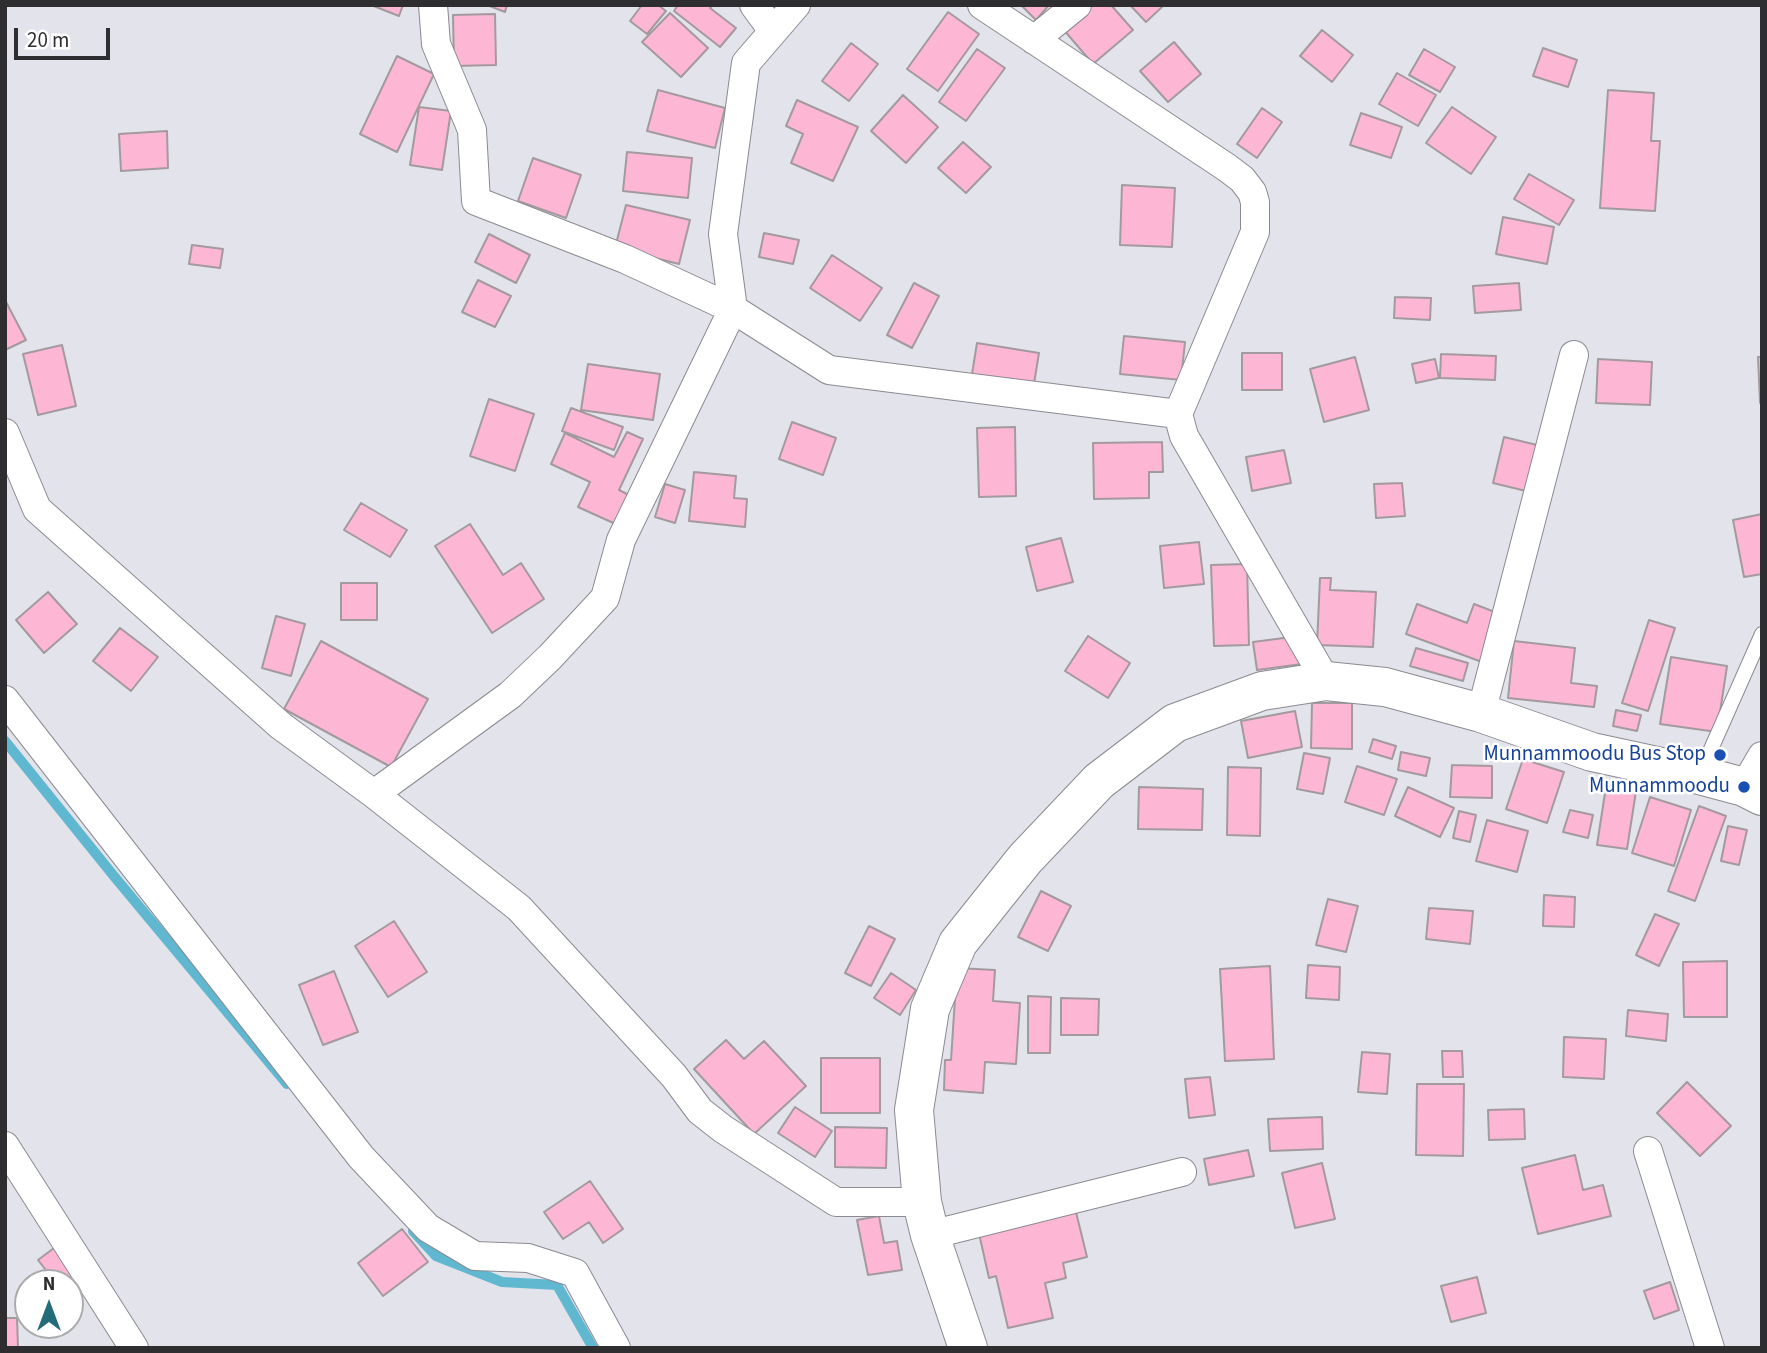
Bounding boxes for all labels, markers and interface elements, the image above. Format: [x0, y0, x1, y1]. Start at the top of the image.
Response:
scale bar [18, 14, 114, 58]
text: 20 m [27, 25, 69, 55]
place label: Munnammoodu Bus Stop [1484, 742, 1706, 768]
marker: Munnammoodu Bus Stop [1712, 747, 1728, 763]
place label: Munnammoodu [1589, 774, 1730, 800]
marker: Munnammoodu [1736, 779, 1752, 795]
north arrow [14, 1269, 84, 1339]
text: N [43, 1271, 55, 1298]

